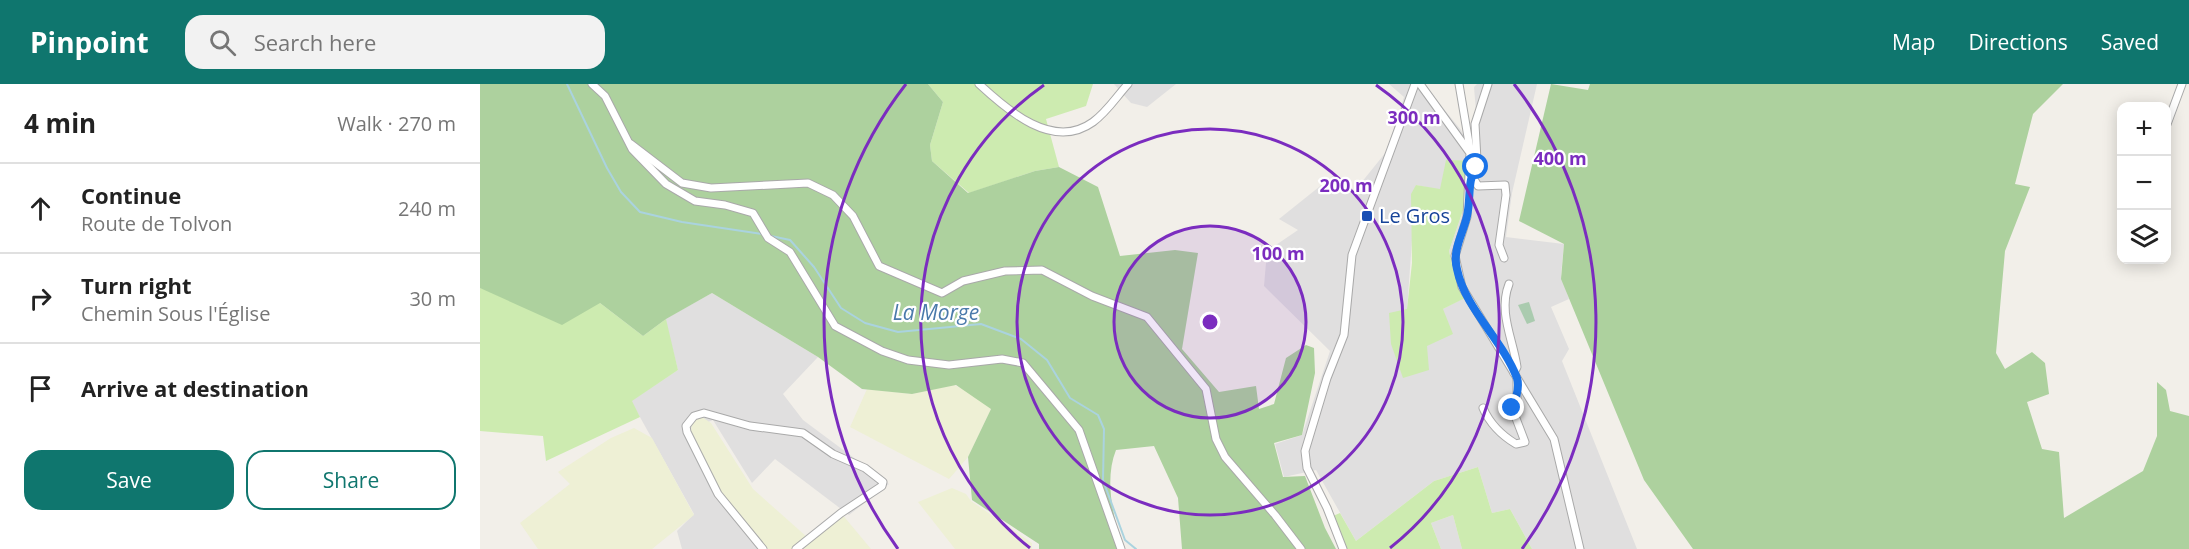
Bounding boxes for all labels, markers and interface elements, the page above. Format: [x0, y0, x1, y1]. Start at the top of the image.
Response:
search box [185, 15, 605, 69]
text: Pinpoint [30, 23, 149, 61]
icon: search [206, 26, 239, 59]
text: Search here [254, 27, 376, 57]
text: Map [1892, 28, 1935, 56]
text: Directions [1968, 28, 2068, 56]
text: Saved [2101, 28, 2159, 56]
map controls [2117, 102, 2171, 264]
button: + [2117, 102, 2171, 156]
text: 4 min [24, 105, 96, 141]
text: 300 m [1387, 105, 1441, 129]
text: Walk · 270 m [337, 110, 456, 137]
text: 400 m [1533, 146, 1587, 170]
route start [1462, 153, 1488, 179]
button: − [2117, 156, 2171, 210]
text: 200 m [1319, 173, 1373, 197]
text: Continue [81, 180, 181, 210]
icon: ahead [24, 192, 57, 225]
text: 240 m [398, 195, 456, 222]
place label: Le Gros [1379, 202, 1450, 229]
marker: Le Gros [1360, 209, 1374, 223]
text: Route de Tolvon [81, 210, 232, 237]
button: layers [2117, 210, 2171, 264]
text: 100 m [1251, 241, 1305, 265]
text: Turn right [81, 270, 192, 300]
icon: right [24, 282, 57, 315]
text: 30 m [409, 285, 456, 312]
water label: La Morge [893, 298, 979, 326]
text: Chemin Sous l'Église [81, 300, 270, 327]
centre of rings [1200, 312, 1220, 332]
icon: arrive [24, 372, 57, 405]
text: Arrive at destination [81, 373, 309, 403]
route end [1498, 394, 1524, 420]
button: Save [24, 450, 234, 510]
button: Share [246, 450, 456, 510]

